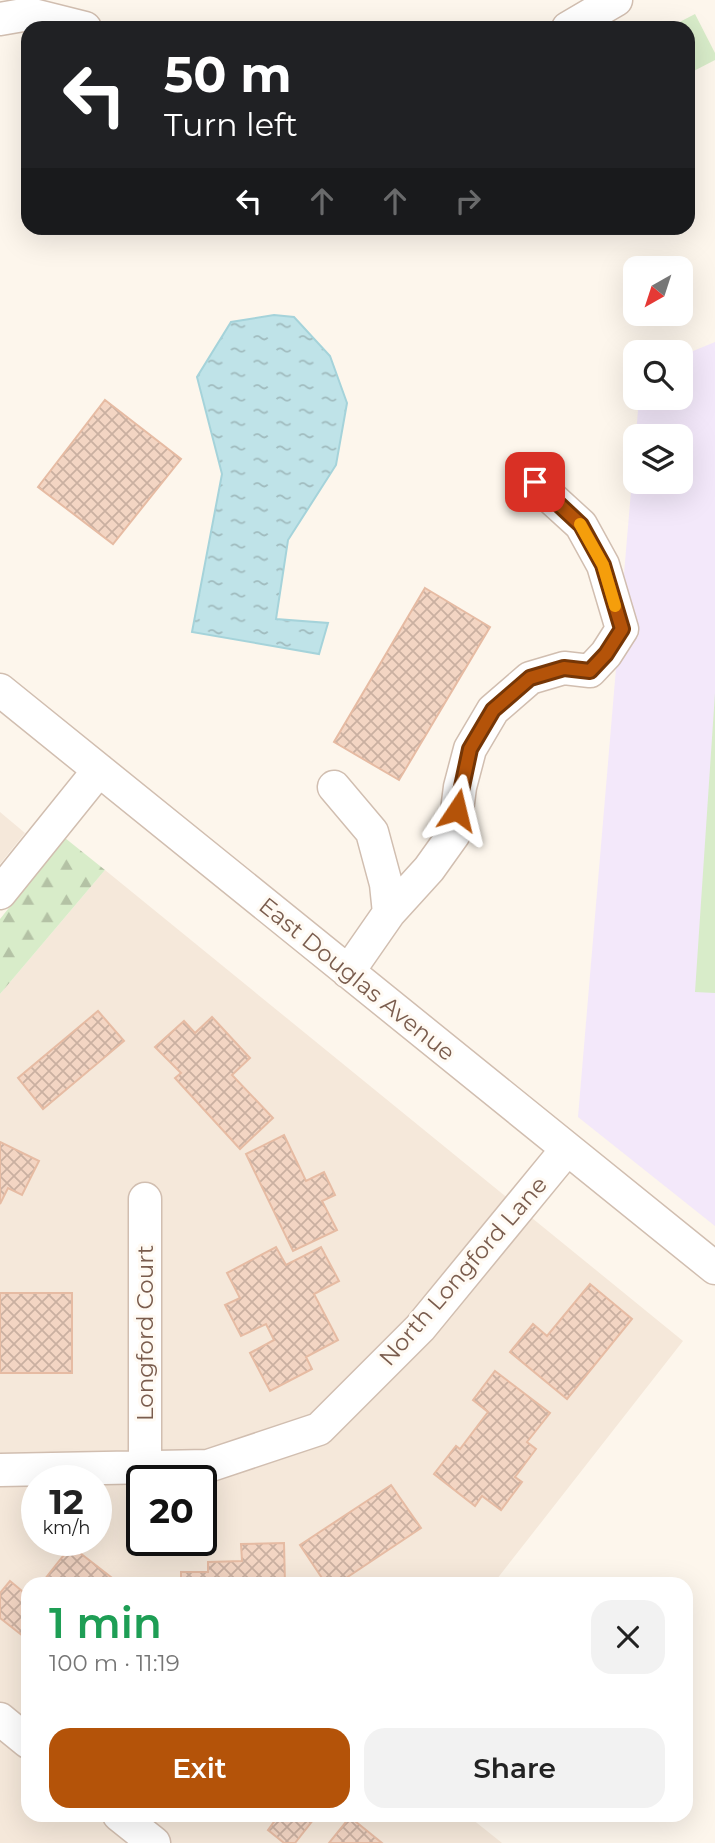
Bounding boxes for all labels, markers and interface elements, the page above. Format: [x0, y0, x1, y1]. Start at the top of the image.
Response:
text: 50 m [164, 45, 292, 104]
icon: left [49, 49, 140, 140]
text: Turn left [164, 105, 298, 144]
icon: left [230, 182, 268, 220]
icon: ahead [303, 182, 341, 220]
icon: ahead [376, 182, 414, 220]
icon: right [449, 182, 487, 220]
north arrow [623, 256, 693, 326]
map controls [623, 256, 693, 494]
button: search [623, 340, 693, 410]
button: layers [623, 424, 693, 494]
pin [505, 452, 565, 512]
icon: arrive [516, 463, 554, 501]
position arrow [420, 773, 494, 847]
street label: East Douglas Avenue [253, 891, 461, 1067]
street label: North Longford Lane [373, 1171, 553, 1371]
street label: Longford Court [131, 1245, 159, 1421]
speed limit sign: 20 [126, 1465, 217, 1556]
text: 12 [49, 1480, 84, 1523]
text: km/h [42, 1517, 91, 1539]
text: 1 min [49, 1597, 162, 1649]
button: close [591, 1600, 665, 1674]
text: 100 m · 11:19 [49, 1649, 180, 1677]
button: Exit [49, 1728, 350, 1808]
button: Share [364, 1728, 665, 1808]

